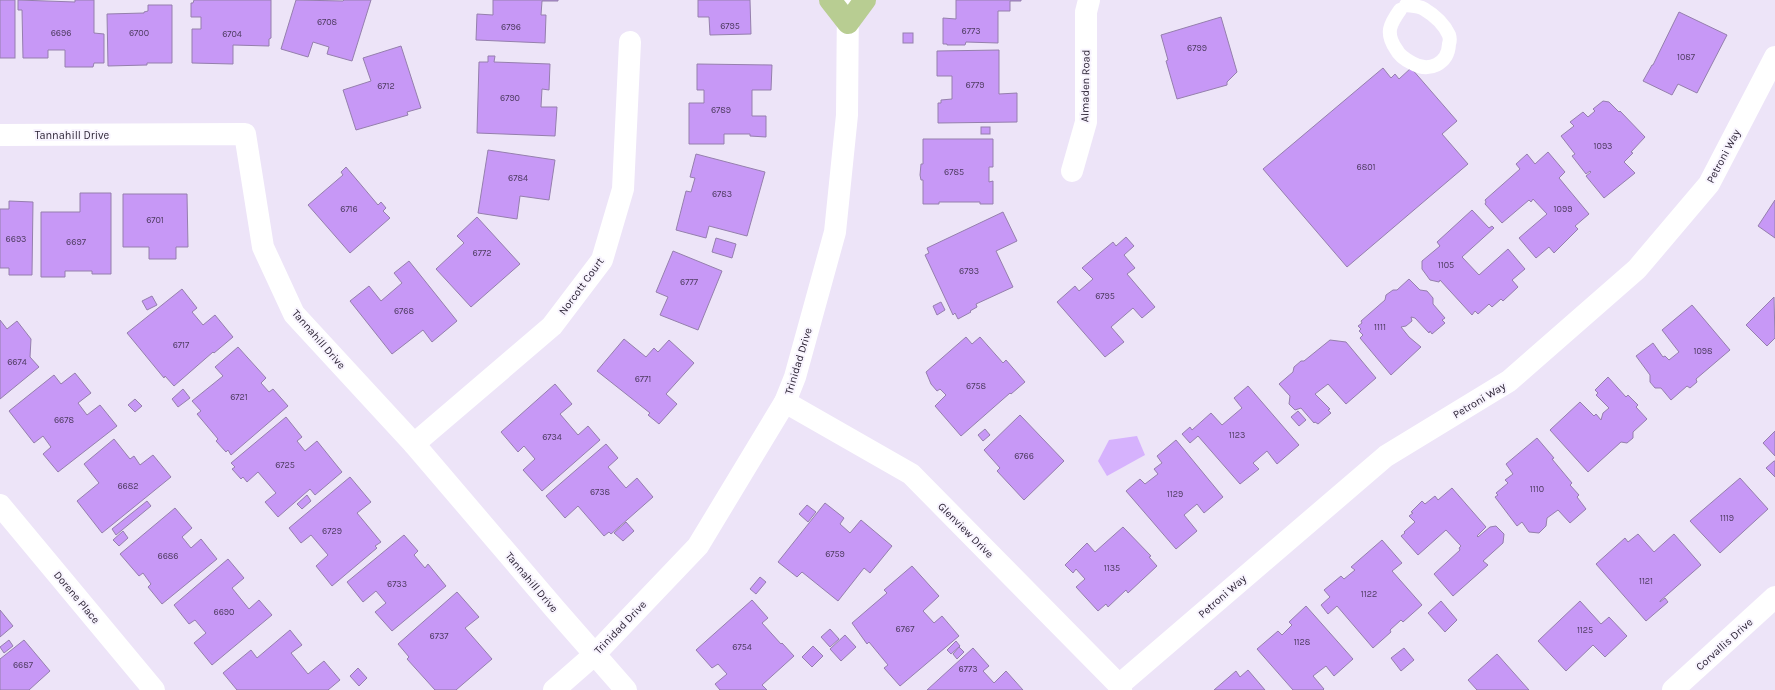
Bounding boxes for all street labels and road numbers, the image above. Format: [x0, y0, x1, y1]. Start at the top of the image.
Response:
street label: Almaden Road [1078, 50, 1093, 122]
street label: Petroni Way [1704, 127, 1743, 185]
street label: Tannahill Drive [35, 129, 110, 142]
street label: Norcott Court [556, 255, 607, 317]
street label: Tannahill Drive [289, 307, 348, 372]
street label: Trinidad Drive [782, 326, 815, 396]
street label: Petroni Way [1451, 380, 1508, 421]
street label: Glenview Drive [935, 500, 996, 561]
street label: Tannahill Drive [503, 550, 561, 615]
street label: Dorene Place [51, 568, 102, 626]
street label: Petroni Way [1196, 572, 1249, 621]
street label: Trinidad Drive [592, 598, 649, 657]
street label: Corvallis Drive [1693, 615, 1756, 673]

